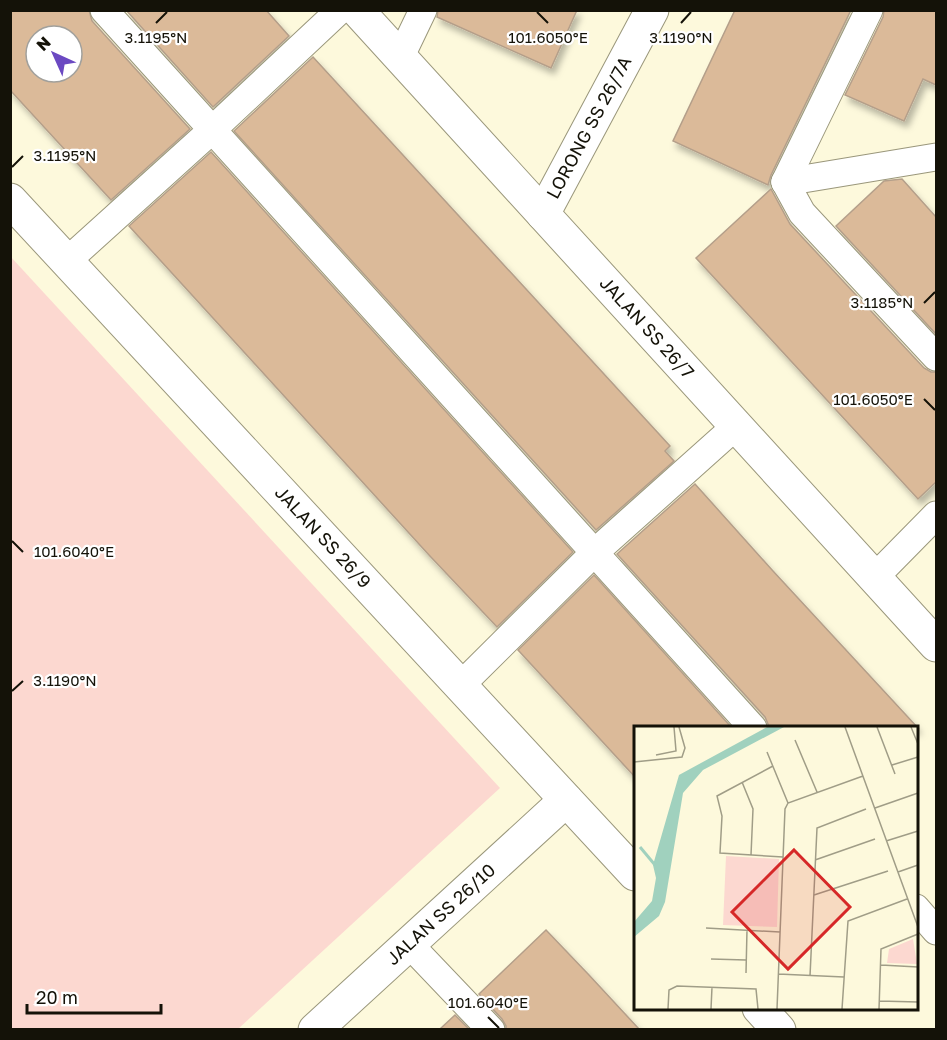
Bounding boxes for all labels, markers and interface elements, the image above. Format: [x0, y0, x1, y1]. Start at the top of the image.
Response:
north arrow [24, 24, 84, 84]
text: 3.1195°N [125, 28, 187, 46]
text: 101.6050°E [508, 28, 588, 46]
text: 3.1190°N [649, 28, 713, 46]
text: N [32, 32, 55, 55]
street label: LORONG SS 26/7A [541, 52, 635, 202]
text: 3.1195°N [34, 146, 96, 164]
street label: JALAN SS 26/7 [596, 272, 699, 382]
text: 3.1185°N [851, 293, 913, 311]
text: 101.6050°E [833, 390, 913, 408]
street label: JALAN SS 26/9 [271, 481, 376, 592]
text: 101.6040°E [34, 542, 114, 560]
text: 3.1190°N [33, 671, 97, 689]
inset map [634, 726, 917, 1010]
street label: JALAN SS 26/10 [381, 858, 499, 969]
scale bar [27, 977, 160, 1015]
text: 20 m [36, 986, 78, 1008]
text: 101.6040°E [448, 993, 528, 1011]

